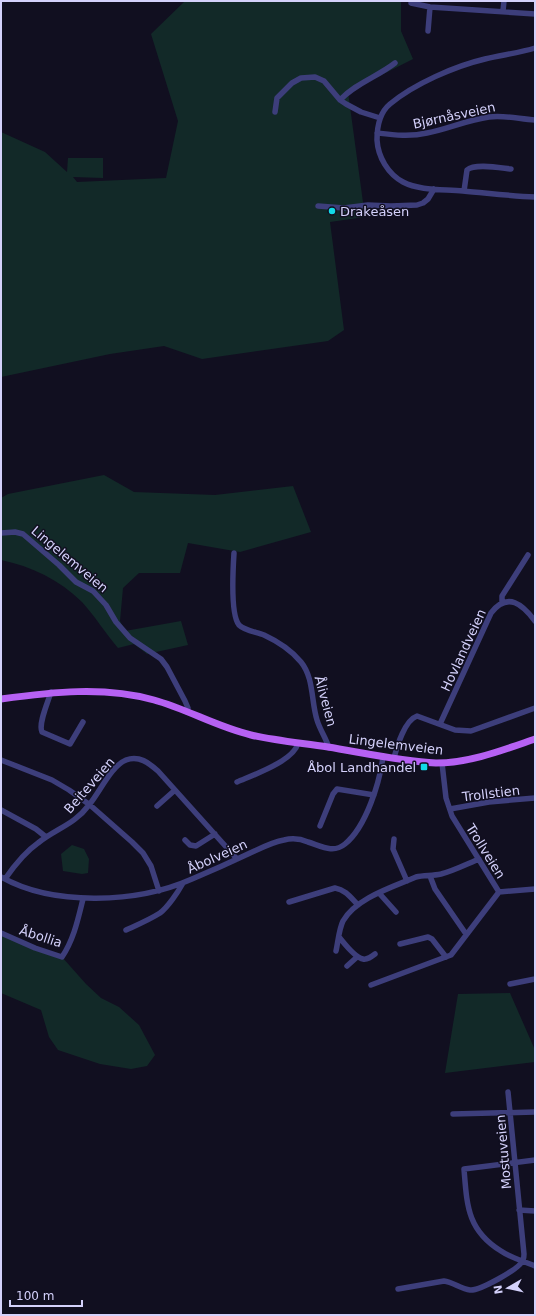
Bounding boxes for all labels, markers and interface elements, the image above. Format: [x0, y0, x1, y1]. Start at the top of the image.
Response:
street label: Bjørnåsveien [411, 99, 497, 132]
place label: Drakeåsen [340, 204, 409, 219]
marker: Drakeåsen [327, 206, 337, 216]
street label: Lingelemveien [28, 523, 111, 596]
street label: Hovlandveien [438, 607, 489, 694]
street label: Åliveien [312, 674, 339, 728]
street label: Lingelemveien [348, 731, 444, 758]
street label: Beiteveien [61, 754, 118, 816]
place label: Åbol Landhandel [307, 760, 416, 775]
marker: Åbol Landhandel [419, 762, 429, 772]
street label: Trollstien [460, 783, 521, 805]
street label: Trollveien [462, 820, 508, 881]
street label: Åbolveien [185, 837, 250, 876]
street label: Åbollia [18, 923, 64, 950]
street label: Mostuveien [493, 1114, 514, 1190]
north arrow [488, 1268, 528, 1308]
scale bar [10, 1282, 82, 1308]
text: N [491, 1284, 506, 1295]
text: 100 m [16, 1289, 54, 1303]

